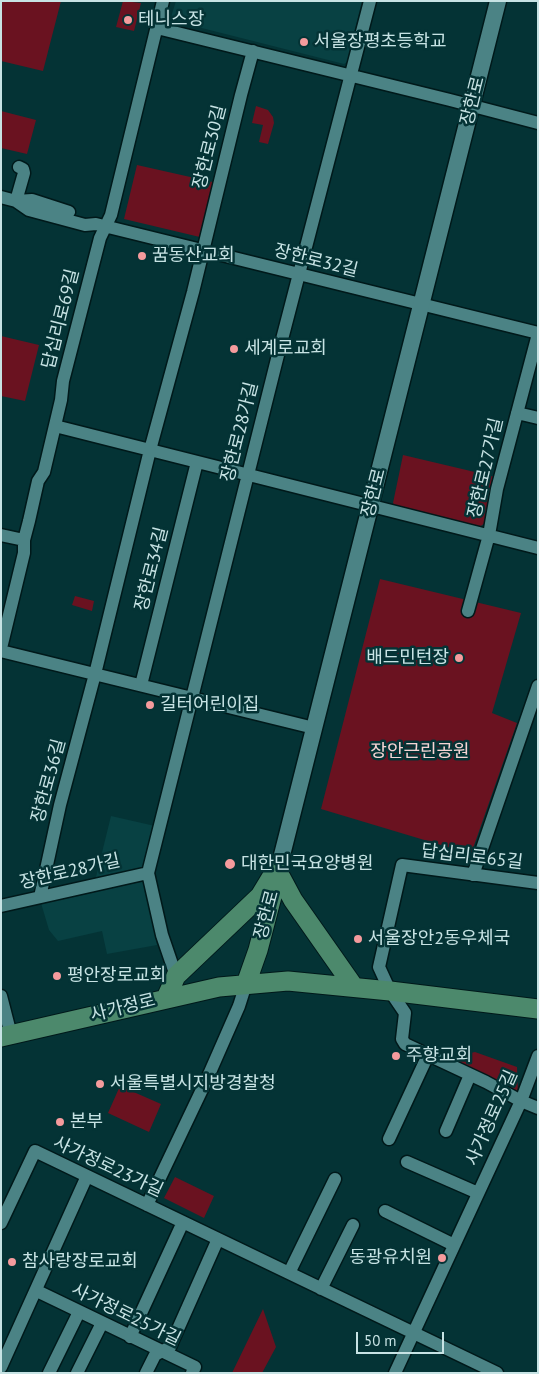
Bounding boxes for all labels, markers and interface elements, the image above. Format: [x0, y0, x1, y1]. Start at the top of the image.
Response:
place label: 테니스장 [138, 9, 204, 31]
marker: 테니스장 [122, 14, 134, 26]
place label: 서울장평초등학교 [314, 31, 446, 53]
marker: 서울장평초등학교 [298, 36, 310, 48]
street label: 장한로 [457, 74, 489, 128]
street label: 장한로30길 [189, 103, 231, 191]
street label: 장한로32길 [272, 240, 360, 282]
place label: 꿈동산교회 [152, 245, 235, 267]
marker: 꿈동산교회 [136, 250, 148, 262]
street label: 답십리로69길 [38, 267, 84, 371]
place label: 세계로교회 [244, 338, 327, 360]
marker: 세계로교회 [228, 343, 240, 355]
street label: 장한로28가길 [217, 380, 263, 484]
street label: 장한로27가길 [464, 416, 508, 520]
street label: 장한로 [358, 466, 390, 520]
street label: 장한로34길 [131, 525, 173, 613]
place label: 배드민턴장 [366, 647, 449, 669]
marker: 배드민턴장 [453, 652, 465, 664]
place label: 길터어린이집 [160, 694, 259, 716]
marker: 길터어린이집 [144, 699, 156, 711]
street label: 장한로36길 [27, 737, 71, 825]
park label: 장안근린공원 [370, 741, 470, 763]
street label: 답십리로65길 [420, 840, 524, 874]
street label: 장한로28가길 [18, 850, 122, 894]
place label: 대한민국요양병원 [241, 853, 373, 875]
marker: 대한민국요양병원 [223, 857, 237, 871]
street label: 장한로 [250, 888, 284, 942]
place label: 서울장안2동우체국 [368, 928, 510, 950]
marker: 서울장안2동우체국 [352, 933, 364, 945]
place label: 평안장로교회 [67, 965, 166, 987]
marker: 평안장로교회 [51, 970, 63, 982]
street label: 사가정로 [88, 990, 158, 1026]
place label: 주향교회 [406, 1045, 472, 1067]
marker: 주향교회 [390, 1050, 402, 1062]
street label: 사가정로25길 [461, 1067, 523, 1169]
place label: 서울특별시지방경찰청 [110, 1073, 276, 1095]
marker: 서울특별시지방경찰청 [94, 1078, 106, 1090]
place label: 본부 [70, 1111, 103, 1133]
marker: 본부 [54, 1116, 66, 1128]
street label: 사가정로23가길 [50, 1132, 166, 1202]
place label: 동광유치원 [349, 1247, 432, 1269]
place label: 참사랑장로교회 [22, 1251, 138, 1273]
marker: 동광유치원 [436, 1252, 448, 1264]
marker: 참사랑장로교회 [6, 1256, 18, 1268]
street label: 사가정로25가길 [68, 1279, 184, 1351]
scale bar [359, 1322, 446, 1354]
text: 50 m [364, 1331, 397, 1350]

